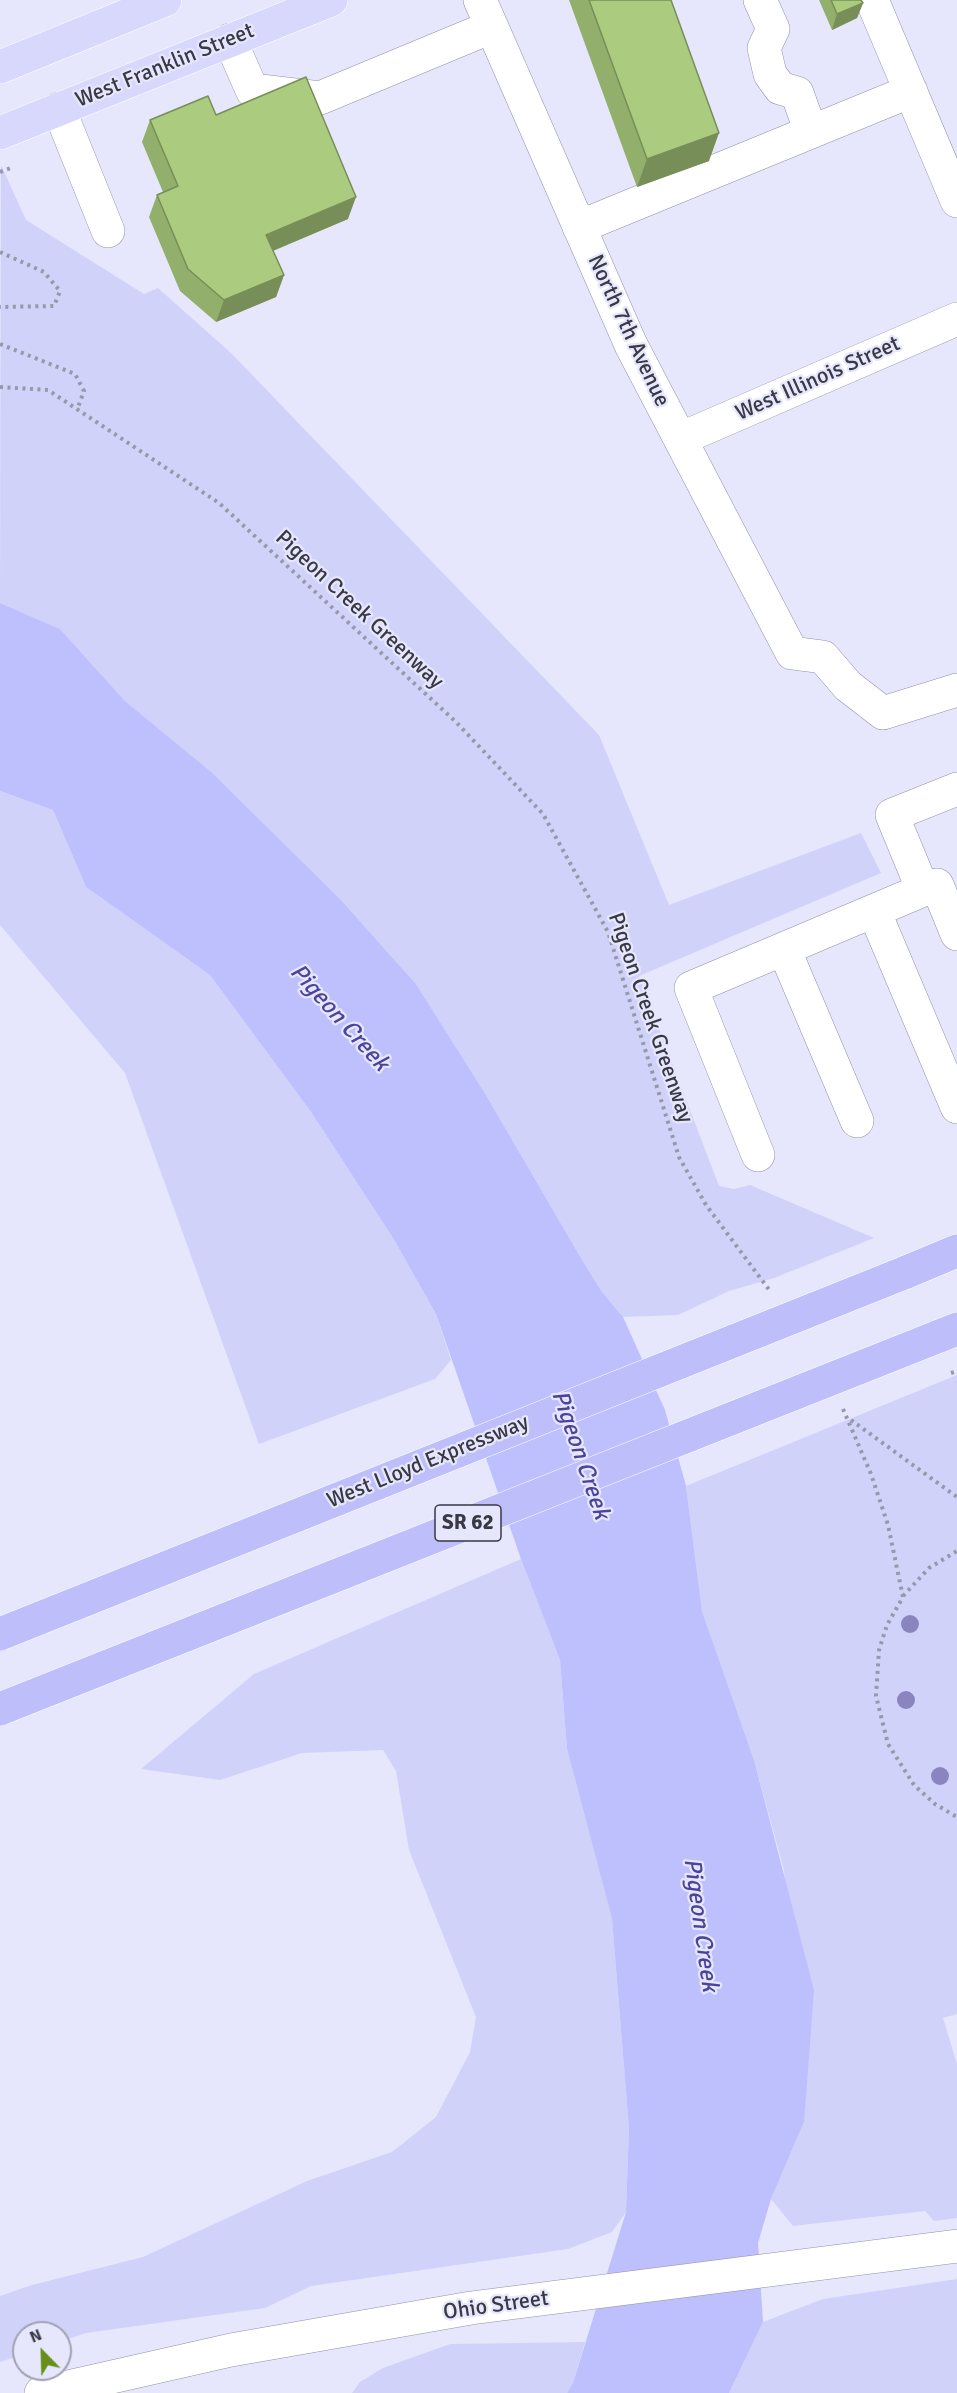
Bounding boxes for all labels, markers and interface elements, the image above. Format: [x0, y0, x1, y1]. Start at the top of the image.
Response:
street label: West Franklin Street [72, 18, 258, 114]
street label: North 7th Avenue [581, 251, 675, 411]
street label: West Illinois Street [732, 331, 904, 427]
street label: Pigeon Creek Greenway [269, 525, 449, 695]
street label: Pigeon Creek Greenway [602, 909, 698, 1127]
water label: Pigeon Creek [283, 958, 395, 1078]
water label: Pigeon Creek [544, 1387, 616, 1523]
street label: West Lloyd Expressway [323, 1409, 533, 1515]
road number: SR 62 [435, 1505, 501, 1541]
water label: Pigeon Creek [676, 1856, 724, 1994]
street label: Ohio Street [442, 2286, 550, 2326]
north arrow [12, 2321, 72, 2381]
text: N [27, 2325, 45, 2348]

